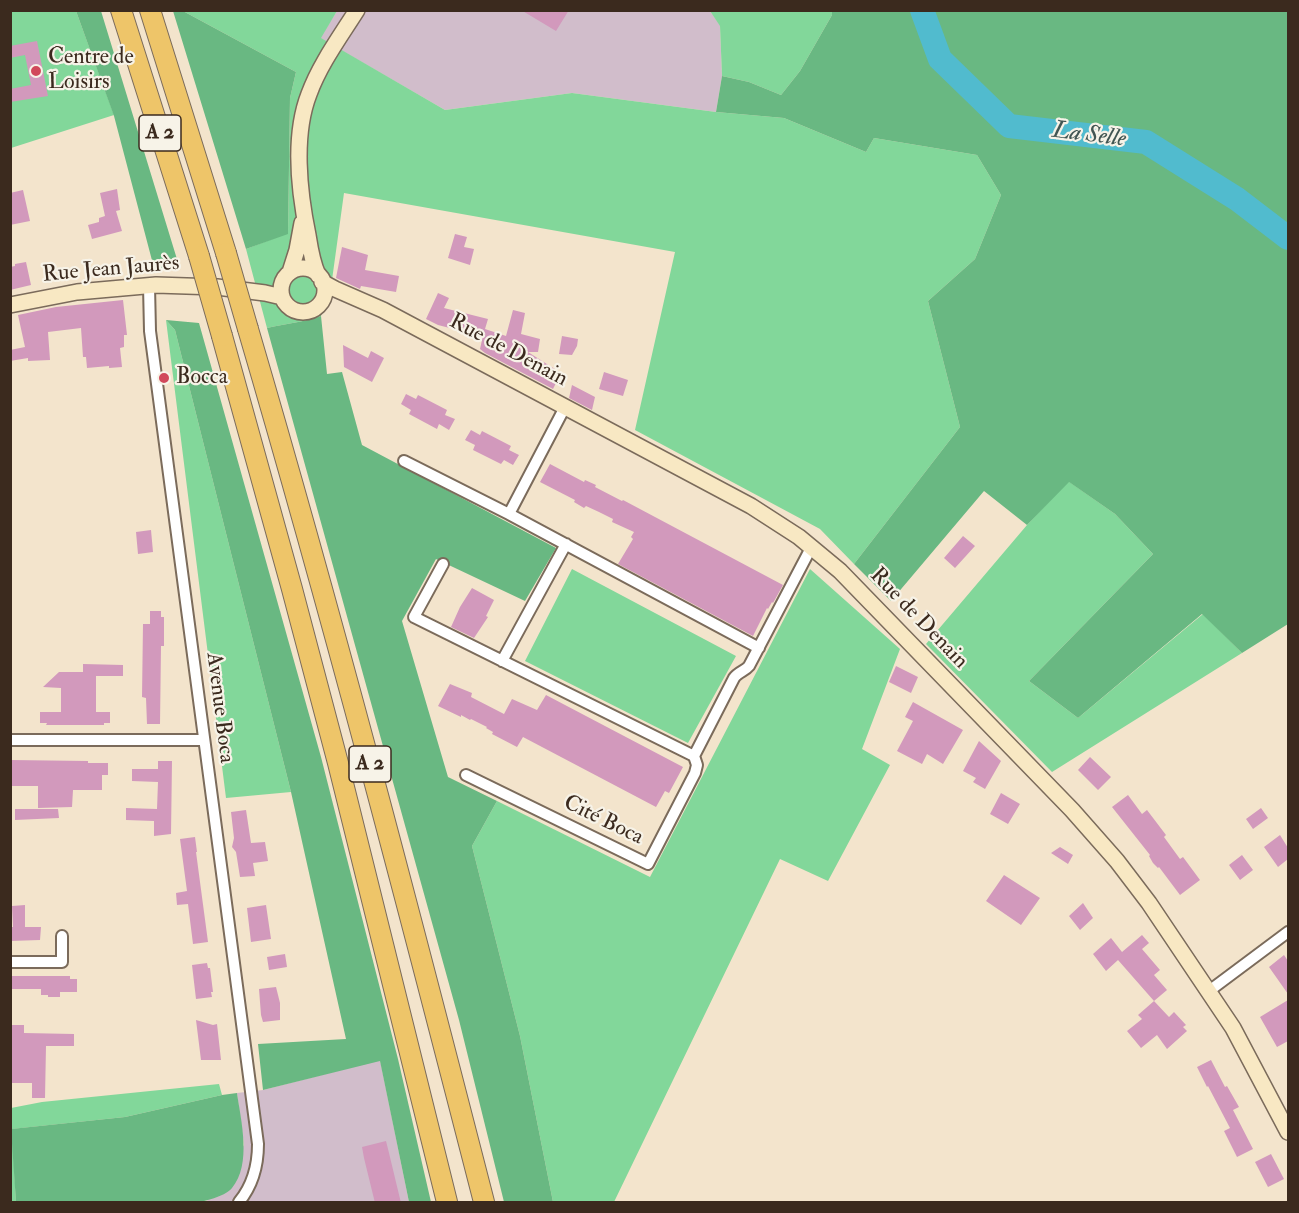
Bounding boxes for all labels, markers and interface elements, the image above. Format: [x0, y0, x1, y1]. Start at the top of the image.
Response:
place label: Centre de Loisirs [48, 45, 134, 96]
marker: Centre de Loisirs [29, 64, 43, 78]
road number: A 2 [139, 115, 181, 151]
water label: La Selle [1051, 117, 1127, 155]
street label: Rue Jean Jaurès [42, 251, 180, 289]
street label: Rue de Denain [444, 309, 572, 393]
place label: Bocca [176, 365, 228, 391]
marker: Bocca [157, 371, 171, 385]
street label: Rue de Denain [863, 563, 973, 675]
street label: Avenue Boca [199, 651, 239, 765]
road number: A 2 [349, 746, 391, 782]
street label: Cité Boca [559, 790, 647, 852]

